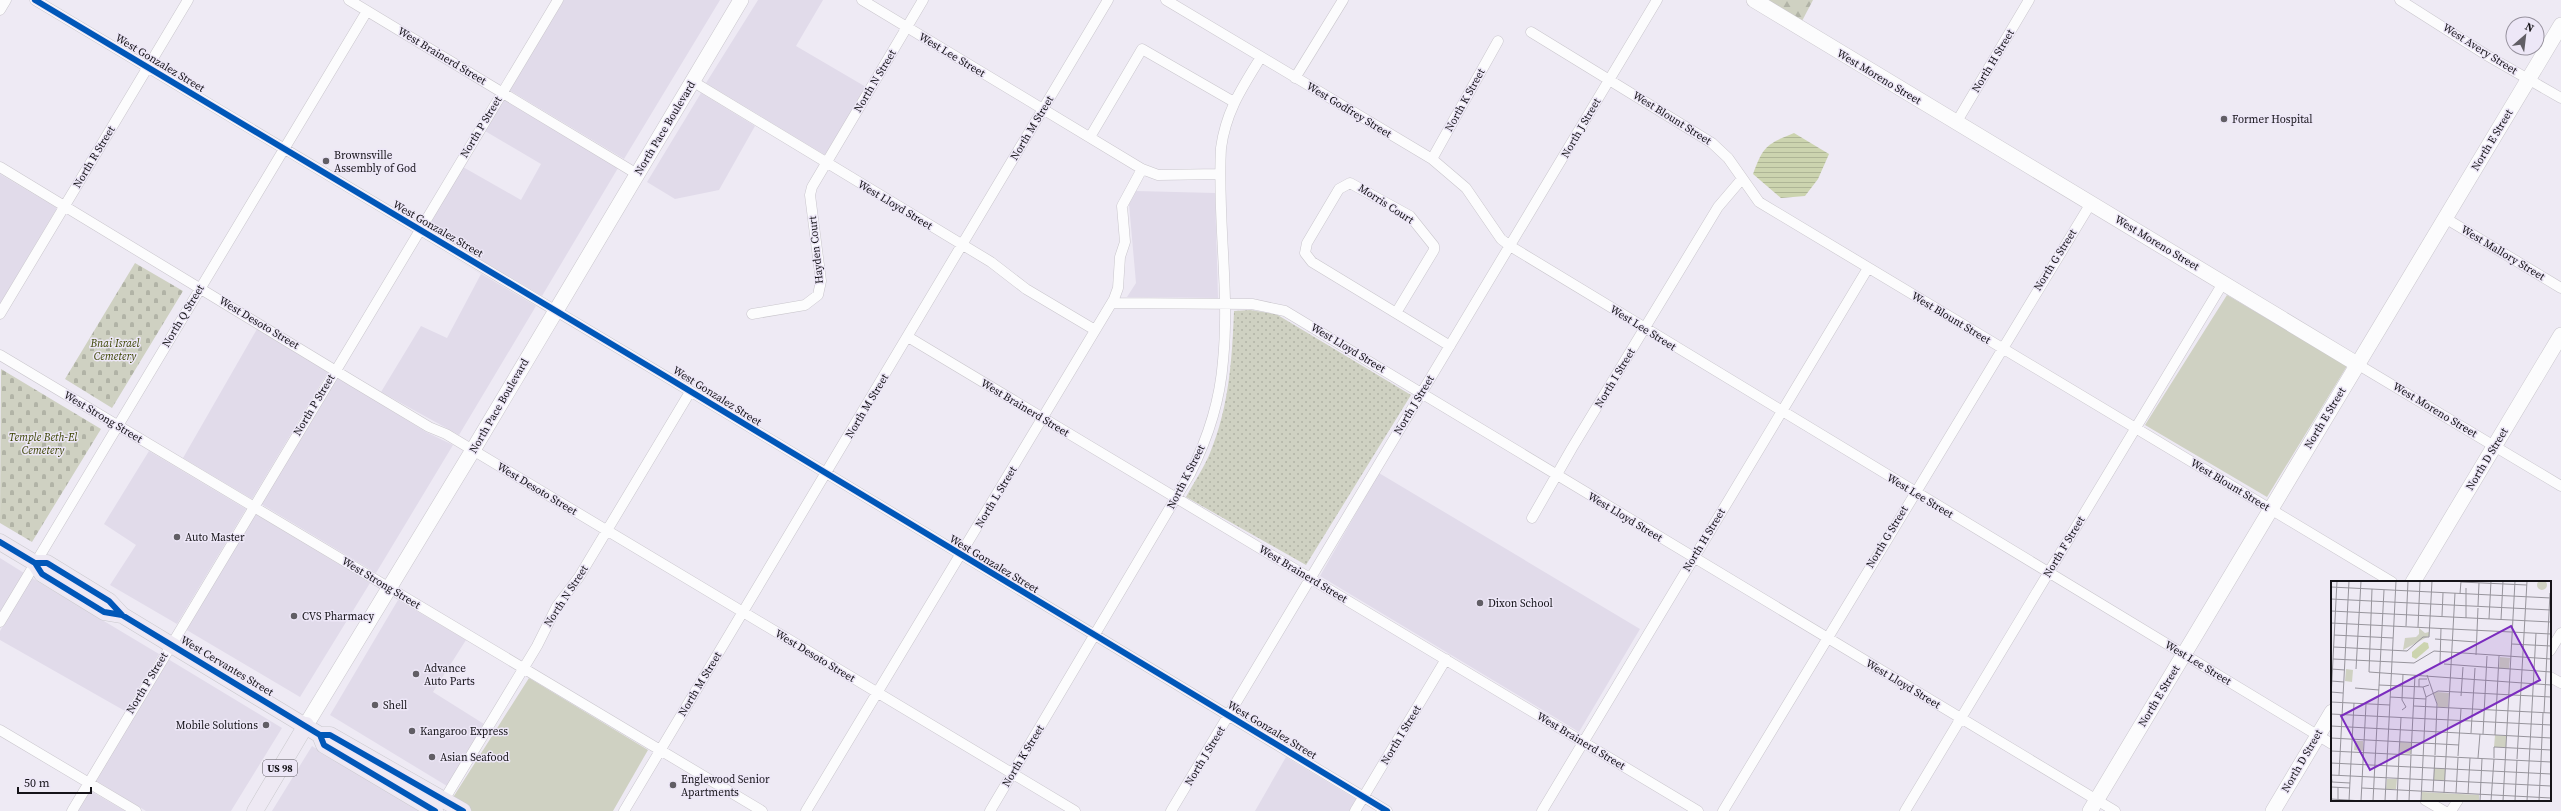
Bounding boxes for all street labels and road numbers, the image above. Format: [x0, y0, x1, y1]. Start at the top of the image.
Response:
street label: West Avery Street [2440, 20, 2521, 78]
street label: West Brainerd Street [395, 24, 489, 89]
street label: North H Street [1968, 26, 2018, 95]
street label: West Lee Street [916, 29, 988, 81]
street label: West Gonzalez Street [112, 30, 208, 96]
street label: North N Street [850, 46, 900, 115]
street label: West Moreno Street [1834, 46, 1924, 108]
street label: North K Street [1441, 65, 1489, 134]
street label: North Pace Boulevard [631, 78, 699, 178]
street label: West Godfrey Street [1304, 79, 1395, 142]
street label: West Blount Street [1630, 88, 1714, 148]
street label: North P Street [457, 93, 505, 160]
street label: North M Street [1007, 93, 1057, 163]
street label: North J Street [1558, 95, 1604, 161]
street label: North E Street [2468, 106, 2516, 174]
street label: North R Street [70, 123, 119, 191]
street label: West Lloyd Street [855, 177, 936, 233]
street label: Morris Court [1355, 180, 1417, 228]
street label: West Gonzalez Street [390, 197, 486, 261]
street label: West Moreno Street [2112, 212, 2202, 274]
street label: Hayden Court [805, 215, 827, 285]
street label: West Mallory Street [2458, 222, 2548, 284]
street label: North G Street [2030, 226, 2080, 294]
street label: North Q Street [158, 282, 208, 350]
street label: West Blount Street [1909, 288, 1994, 348]
street label: West Desoto Street [216, 293, 302, 353]
street label: West Lee Street [1607, 302, 1679, 354]
street label: West Lloyd Street [1308, 320, 1389, 376]
street label: North I Street [1591, 345, 1639, 410]
street label: North Pace Boulevard [466, 355, 533, 456]
street label: West Gonzalez Street [670, 363, 765, 430]
street label: North P Street [290, 371, 338, 438]
street label: North M Street [842, 371, 892, 441]
street label: North J Street [1390, 372, 1438, 437]
street label: West Brainerd Street [978, 376, 1072, 441]
street label: West Moreno Street [2390, 379, 2480, 441]
street label: North E Street [2301, 384, 2349, 452]
street label: West Strong Street [61, 388, 146, 447]
street label: North D Street [2462, 425, 2512, 493]
street label: North K Street [1163, 442, 1209, 512]
street label: West Blount Street [2188, 455, 2273, 515]
street label: West Desoto Street [494, 459, 580, 519]
street label: North L Street [972, 463, 1020, 531]
street label: West Lee Street [1884, 470, 1956, 522]
street label: West Lloyd Street [1585, 489, 1666, 545]
street label: North G Street [1863, 503, 1912, 571]
street label: North H Street [1679, 505, 1729, 574]
street label: North F Street [2040, 513, 2088, 580]
street label: West Gonzalez Street [946, 531, 1042, 597]
street label: West Brainerd Street [1256, 542, 1350, 607]
street label: West Strong Street [339, 554, 424, 613]
street label: North N Street [540, 562, 592, 630]
street label: West Desoto Street [772, 626, 858, 686]
street label: West Cervantes Street [178, 632, 277, 700]
street label: West Lee Street [2162, 637, 2234, 689]
street label: North P Street [123, 649, 171, 716]
street label: North M Street [675, 649, 725, 719]
street label: West Lloyd Street [1863, 656, 1944, 712]
street label: North E Street [2135, 662, 2183, 730]
street label: West Gonzalez Street [1224, 697, 1320, 763]
street label: North I Street [1377, 702, 1425, 767]
street label: West Brainerd Street [1534, 709, 1628, 774]
street label: North K Street [999, 722, 1048, 790]
street label: North J Street [1181, 723, 1229, 788]
street label: North D Street [2278, 726, 2326, 795]
road number: US 98 [263, 760, 297, 776]

